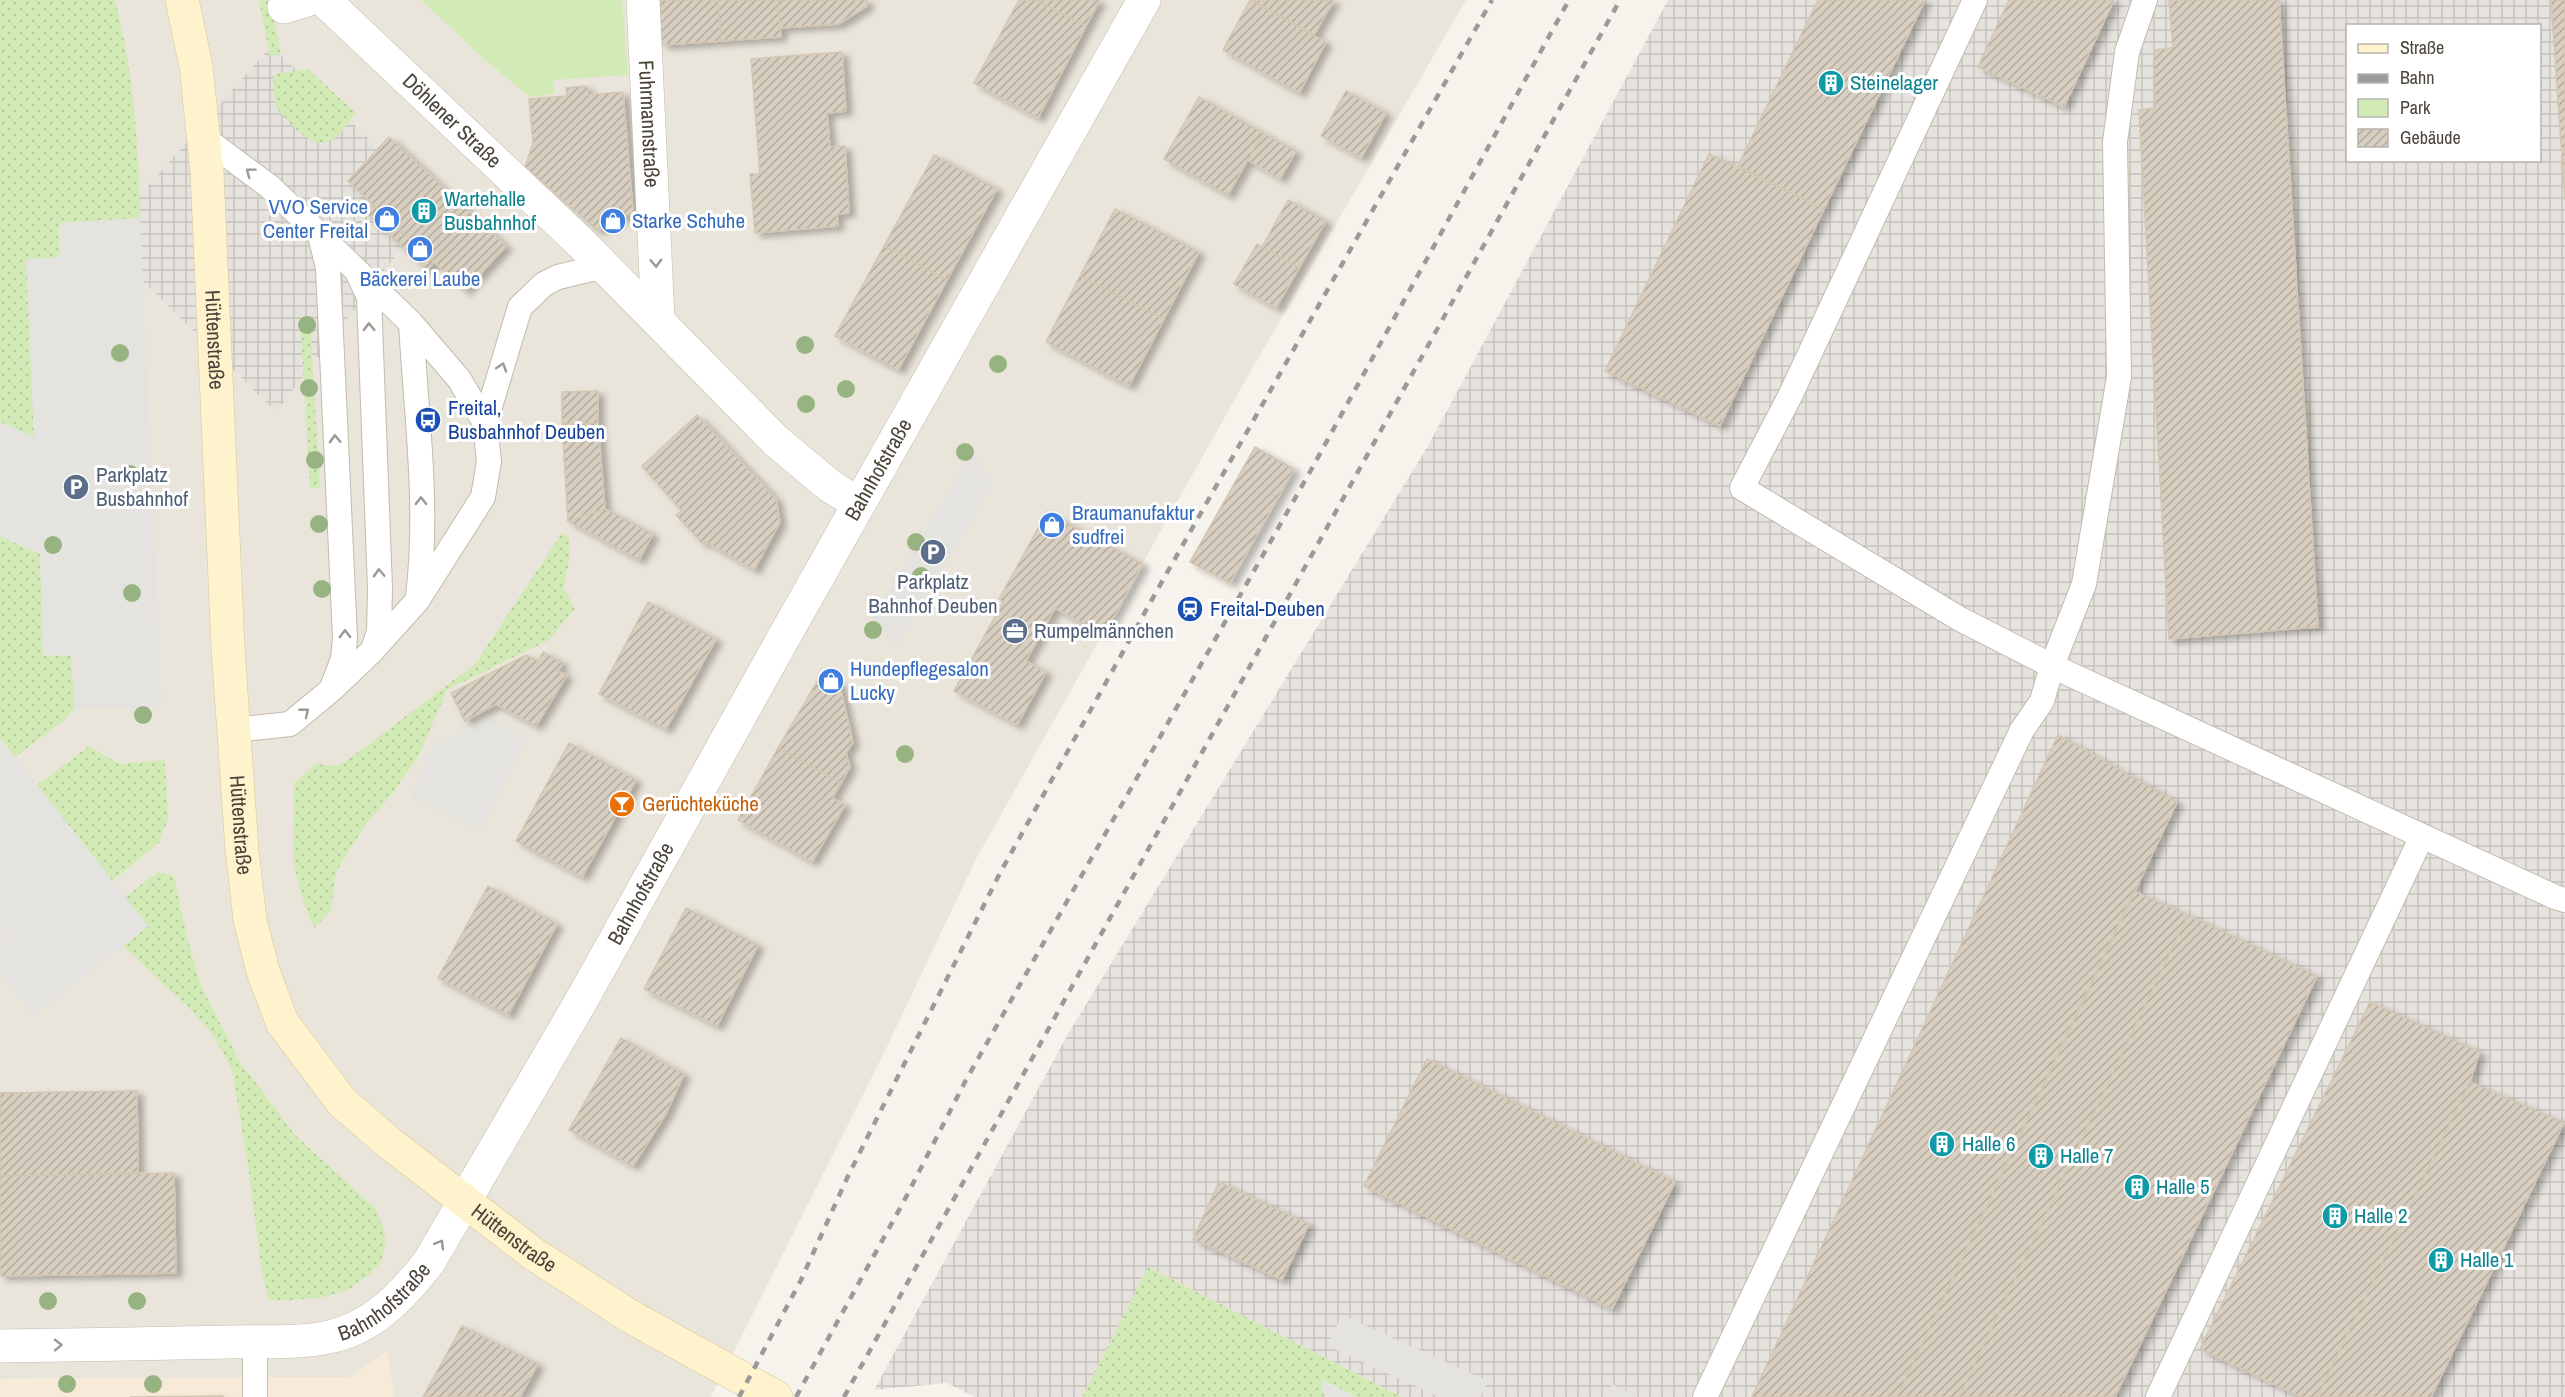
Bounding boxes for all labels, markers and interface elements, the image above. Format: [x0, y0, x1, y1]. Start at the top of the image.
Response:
legend [2346, 24, 2541, 162]
text: Straße [2400, 35, 2444, 60]
street label: Fuhrmannstraße [632, 60, 667, 188]
text: Bahn [2400, 65, 2434, 90]
street label: Döhlener Straße [396, 67, 508, 175]
building icon: Steinelager [1816, 68, 1846, 98]
place label: Steinelager [1850, 68, 1938, 97]
text: Park [2400, 95, 2431, 120]
text: Gebäude [2400, 125, 2461, 150]
one-way arrow [245, 168, 256, 179]
place label: Wartehalle Busbahnhof [444, 184, 536, 237]
place label: VVO Service Center Freital [263, 192, 368, 245]
building icon: Wartehalle Busbahnhof [409, 196, 439, 226]
shop icon: VVO Service Center Freital [372, 204, 402, 234]
shop icon: Starke Schuhe [598, 206, 628, 236]
place label: Starke Schuhe [632, 206, 745, 235]
shop icon: Bäckerei Laube [405, 234, 435, 264]
one-way arrow [649, 258, 662, 267]
place label: Bäckerei Laube [360, 264, 480, 293]
street label: Hüttenstraße [198, 289, 232, 390]
one-way arrow [363, 323, 375, 332]
one-way arrow [495, 362, 507, 373]
place label: Freital, Busbahnhof Deuben [448, 393, 605, 446]
bus stop icon: Freital, Busbahnhof Deuben [413, 405, 443, 435]
street label: Bahnhofstraße [838, 413, 918, 526]
one-way arrow [329, 435, 341, 444]
place label: Parkplatz Busbahnhof [96, 460, 188, 513]
parking icon: Parkplatz Busbahnhof [61, 472, 91, 502]
one-way arrow [415, 496, 428, 505]
place label: Braumanufaktur sudfrei [1072, 498, 1195, 551]
shop icon: Braumanufaktur sudfrei [1037, 510, 1067, 540]
parking icon: Parkplatz Bahnhof Deuben [918, 537, 948, 567]
place label: Parkplatz Bahnhof Deuben [868, 567, 998, 620]
one-way arrow [372, 569, 385, 578]
station icon: Freital-Deuben [1175, 594, 1205, 624]
place label: Freital-Deuben [1210, 594, 1325, 623]
office icon: Rumpelmännchen [1000, 616, 1030, 646]
place label: Rumpelmännchen [1034, 616, 1174, 645]
one-way arrow [339, 629, 351, 638]
place label: Hundepflegesalon Lucky [850, 654, 989, 707]
shop icon: Hundepflegesalon Lucky [816, 666, 846, 696]
one-way arrow [298, 708, 309, 719]
street label: Hüttenstraße [223, 774, 260, 876]
bar icon: Gerüchteküche [607, 789, 637, 819]
place label: Gerüchteküche [642, 789, 759, 818]
street label: Bahnhofstraße [600, 837, 681, 950]
building icon: Halle 6 [1927, 1129, 1957, 1159]
place label: Halle 6 [1962, 1129, 2016, 1158]
building icon: Halle 7 [2026, 1141, 2056, 1171]
place label: Halle 7 [2060, 1141, 2114, 1170]
building icon: Halle 5 [2122, 1172, 2152, 1202]
place label: Halle 5 [2156, 1172, 2210, 1201]
street label: Hüttenstraße [466, 1197, 562, 1279]
building icon: Halle 2 [2320, 1201, 2350, 1231]
place label: Halle 2 [2354, 1201, 2408, 1230]
one-way arrow [432, 1240, 444, 1250]
building icon: Halle 1 [2426, 1245, 2456, 1275]
place label: Halle 1 [2460, 1245, 2514, 1274]
street label: Bahnhofstraße [334, 1256, 437, 1348]
one-way arrow [54, 1339, 63, 1351]

